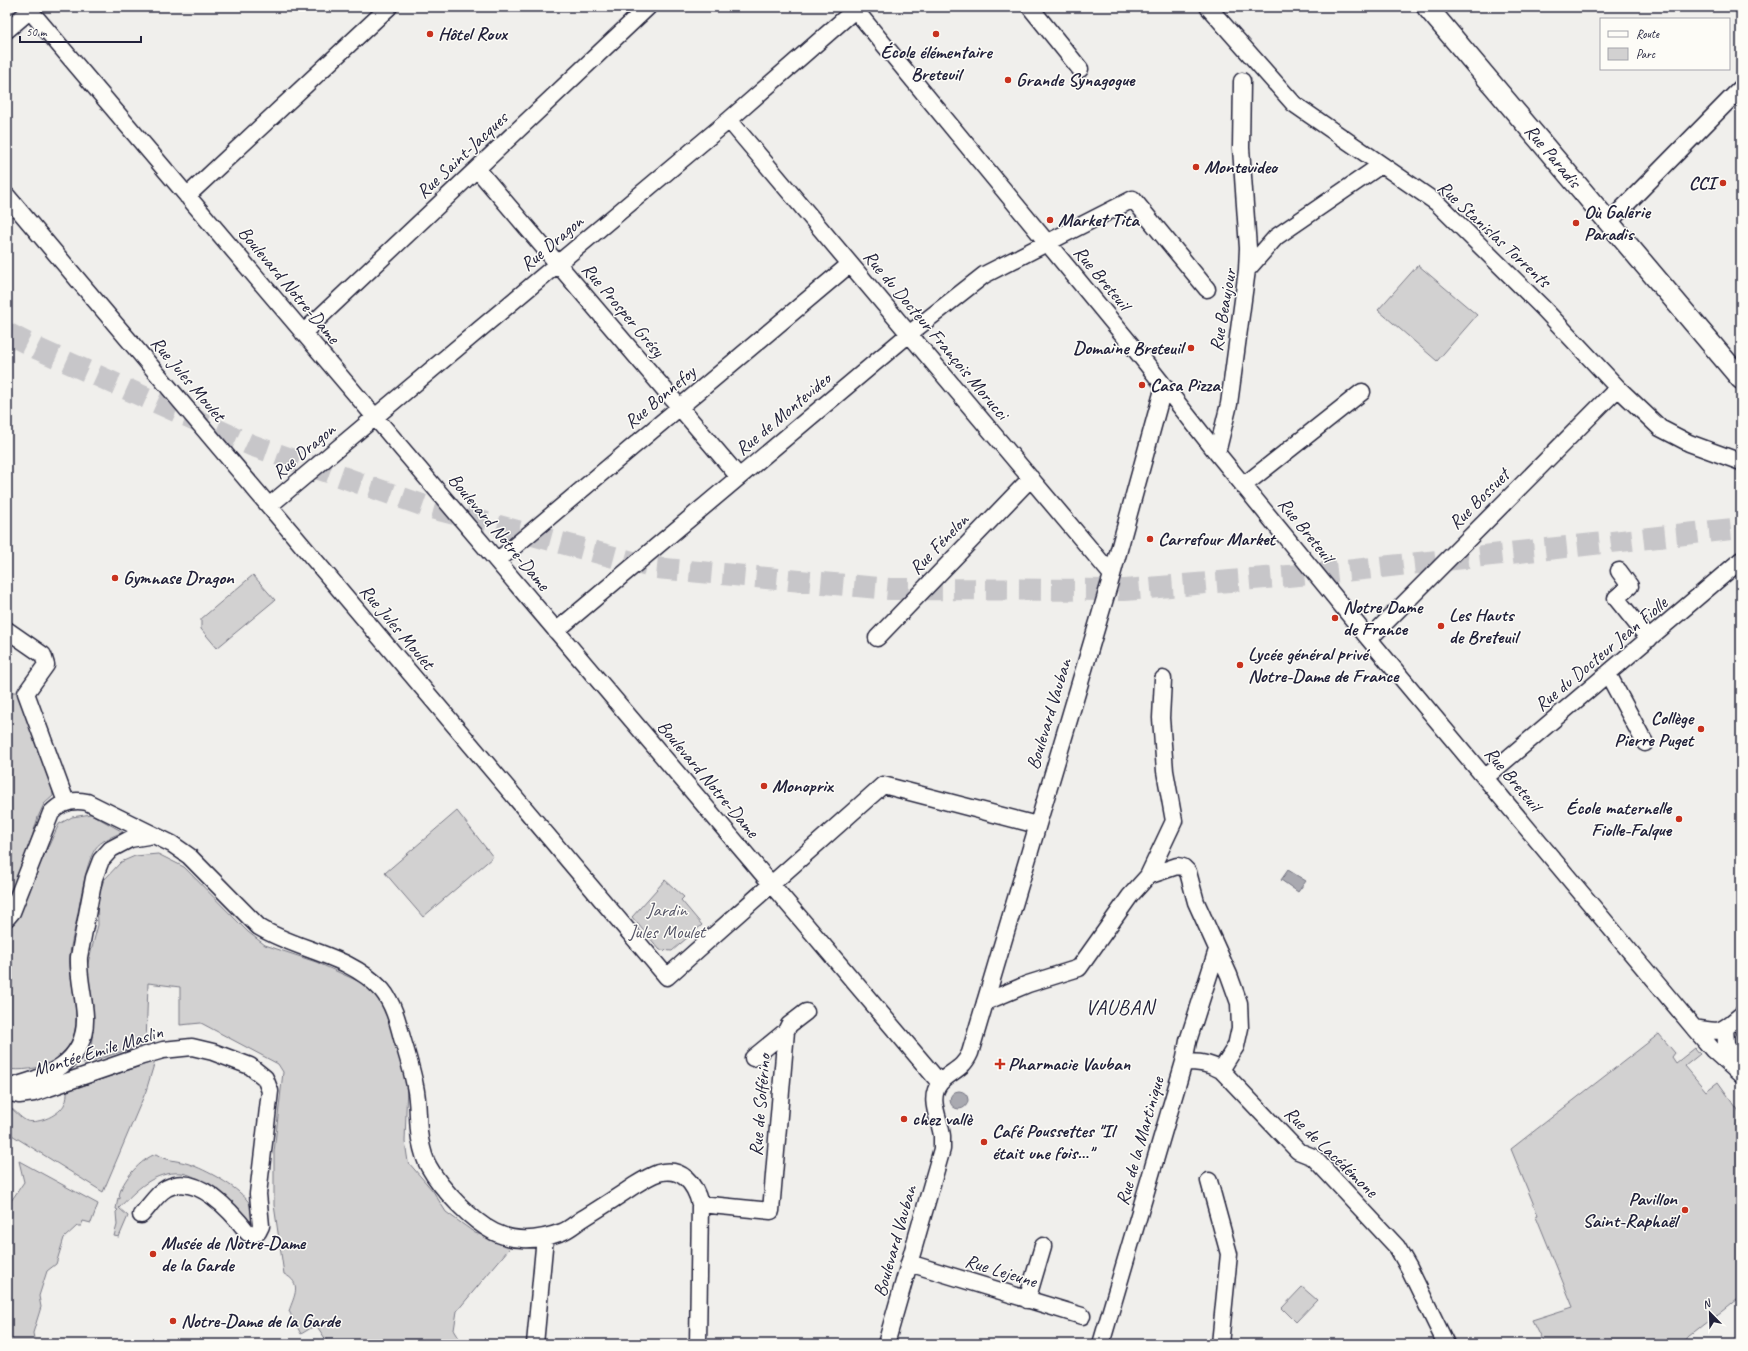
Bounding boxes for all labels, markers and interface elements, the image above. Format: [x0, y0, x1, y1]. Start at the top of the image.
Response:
scale bar [20, 18, 141, 44]
legend [1600, 18, 1730, 70]
place label: Hôtel Roux [438, 22, 508, 46]
text: 50 m [26, 24, 48, 40]
text: Route [1636, 26, 1660, 42]
marker: Hôtel Roux [425, 29, 435, 39]
marker: École élémentaire Breteuil [931, 29, 941, 39]
place label: École élémentaire Breteuil [880, 40, 993, 86]
text: Parc [1636, 46, 1656, 62]
place label: Grande Synagogue [1016, 68, 1136, 92]
marker: Grande Synagogue [1003, 75, 1013, 85]
street label: Rue Saint-Jacques [411, 105, 514, 204]
street label: Rue Paradis [1519, 119, 1587, 194]
place label: Montevideo [1204, 155, 1279, 179]
marker: Montevideo [1191, 162, 1201, 172]
place label: CCI [1689, 171, 1719, 195]
street label: Rue Stanislas Torrents [1432, 175, 1558, 294]
marker: CCI [1718, 178, 1728, 188]
place label: Où Galerie Paradis [1584, 200, 1651, 246]
place label: Market Tita [1058, 208, 1140, 232]
street label: Rue Dragon [516, 209, 590, 276]
marker: Market Tita [1045, 215, 1055, 225]
marker: Où Galerie Paradis [1571, 218, 1581, 228]
street label: Boulevard Notre-Dame [233, 221, 346, 350]
street label: Rue Breteuil [1068, 241, 1138, 318]
street label: Rue du Docteur François Morucci [858, 245, 1016, 427]
street label: Rue Prosper Grésy [577, 258, 670, 363]
street label: Rue Beaujour [1204, 266, 1242, 353]
street label: Rue Jules Moulet [145, 332, 232, 428]
place label: Domaine Breteuil [1073, 336, 1187, 360]
marker: Domaine Breteuil [1186, 343, 1196, 353]
street label: Rue Bonnefoy [619, 359, 702, 434]
street label: Rue de Montevideo [730, 366, 837, 461]
place label: Casa Pizza [1150, 373, 1221, 397]
marker: Casa Pizza [1137, 380, 1147, 390]
street label: Rue Dragon [268, 417, 342, 484]
street label: Rue Bossuet [1444, 462, 1516, 534]
street label: Boulevard Notre-Dame [443, 468, 556, 597]
street label: Rue Breteuil [1273, 493, 1342, 570]
street label: Rue Fénelon [904, 507, 975, 580]
place label: Carrefour Market [1158, 527, 1277, 551]
marker: Carrefour Market [1145, 534, 1155, 544]
place label: Gymnase Dragon [123, 566, 235, 590]
marker: Gymnase Dragon [110, 573, 120, 583]
street label: Rue Jules Moulet [354, 580, 441, 676]
street label: Rue du Docteur Jean Fiolle [1530, 590, 1674, 717]
place label: Notre Dame de France [1343, 595, 1424, 641]
place label: Les Hauts de Breteuil [1449, 603, 1521, 649]
marker: Notre Dame de France [1330, 613, 1340, 623]
marker: Les Hauts de Breteuil [1436, 621, 1446, 631]
place label: Lycée général privé Notre-Dame de France [1248, 642, 1400, 688]
street label: Boulevard Vauban [1021, 654, 1078, 772]
marker: Lycée général privé Notre-Dame de France [1235, 660, 1245, 670]
place label: Collège Pierre Puget [1614, 706, 1695, 752]
street label: Boulevard Notre-Dame [652, 715, 765, 844]
marker: Collège Pierre Puget [1696, 724, 1706, 734]
street label: Rue Breteuil [1479, 742, 1549, 819]
place label: Monoprix [772, 774, 834, 798]
marker: Monoprix [759, 781, 769, 791]
place label: École maternelle Fiolle-Falque [1566, 796, 1673, 842]
marker: École maternelle Fiolle-Falque [1674, 814, 1684, 824]
park label: Jardin Jules Moulet [628, 898, 707, 944]
district label: VAUBAN [1085, 994, 1157, 1020]
street label: Montée Emile Maslin [30, 1020, 166, 1082]
street label: Rue de Solférino [744, 1051, 777, 1157]
place label: Pharmacie Vauban [1008, 1052, 1130, 1076]
marker: Pharmacie Vauban [995, 1059, 1005, 1069]
street label: Rue de la Martinique [1110, 1072, 1170, 1208]
street label: Rue de Lacédémone [1279, 1101, 1384, 1204]
place label: chez vallè [912, 1107, 973, 1131]
marker: chez vallè [899, 1114, 909, 1124]
place label: Café Poussettes "Il était une fois..." [992, 1119, 1118, 1165]
marker: Café Poussettes "Il était une fois..." [979, 1137, 989, 1147]
street label: Boulevard Vauban [868, 1181, 923, 1299]
place label: Pavillon Saint-Raphaël [1582, 1187, 1681, 1233]
marker: Pavillon Saint-Raphaël [1680, 1205, 1690, 1215]
place label: Musée de Notre-Dame de la Garde [161, 1231, 307, 1277]
marker: Musée de Notre-Dame de la Garde [148, 1249, 158, 1259]
street label: Rue Lejeune [962, 1249, 1041, 1294]
north arrow [1690, 1293, 1730, 1333]
text: N [1700, 1295, 1714, 1312]
place label: Notre-Dame de la Garde [181, 1309, 341, 1333]
marker: Notre-Dame de la Garde [168, 1316, 178, 1326]

